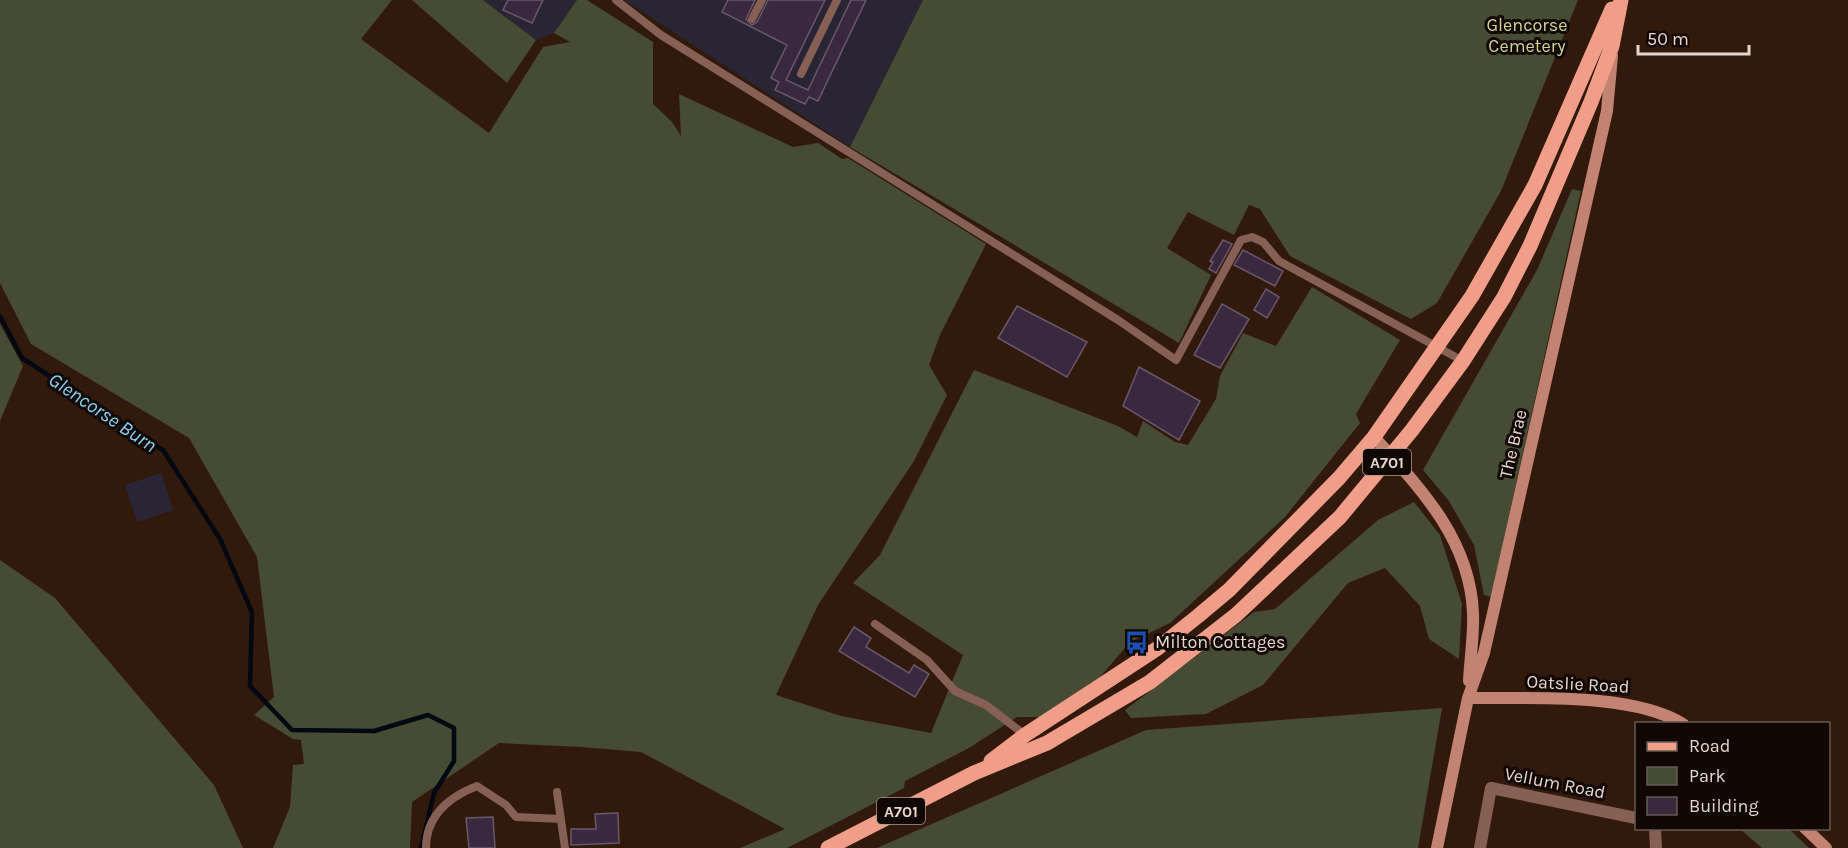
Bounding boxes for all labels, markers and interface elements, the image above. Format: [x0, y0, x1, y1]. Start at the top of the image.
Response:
park label: Glencorse Cemetery [1486, 14, 1568, 57]
scale bar [1638, 18, 1749, 56]
text: 50 m [1647, 28, 1689, 50]
water label: Glencorse Burn [44, 368, 161, 457]
street label: The Brae [1494, 407, 1532, 481]
road number: A701 [1363, 449, 1411, 475]
bus stop icon: Milton Cottages [1124, 629, 1150, 655]
place label: Milton Cottages [1155, 631, 1286, 653]
street label: Oatslie Road [1526, 670, 1630, 698]
legend [1635, 722, 1830, 830]
text: Road [1689, 735, 1730, 757]
street label: Vellum Road [1503, 762, 1607, 804]
text: Park [1689, 765, 1726, 787]
text: Building [1689, 795, 1759, 817]
road number: A701 [877, 798, 925, 824]

